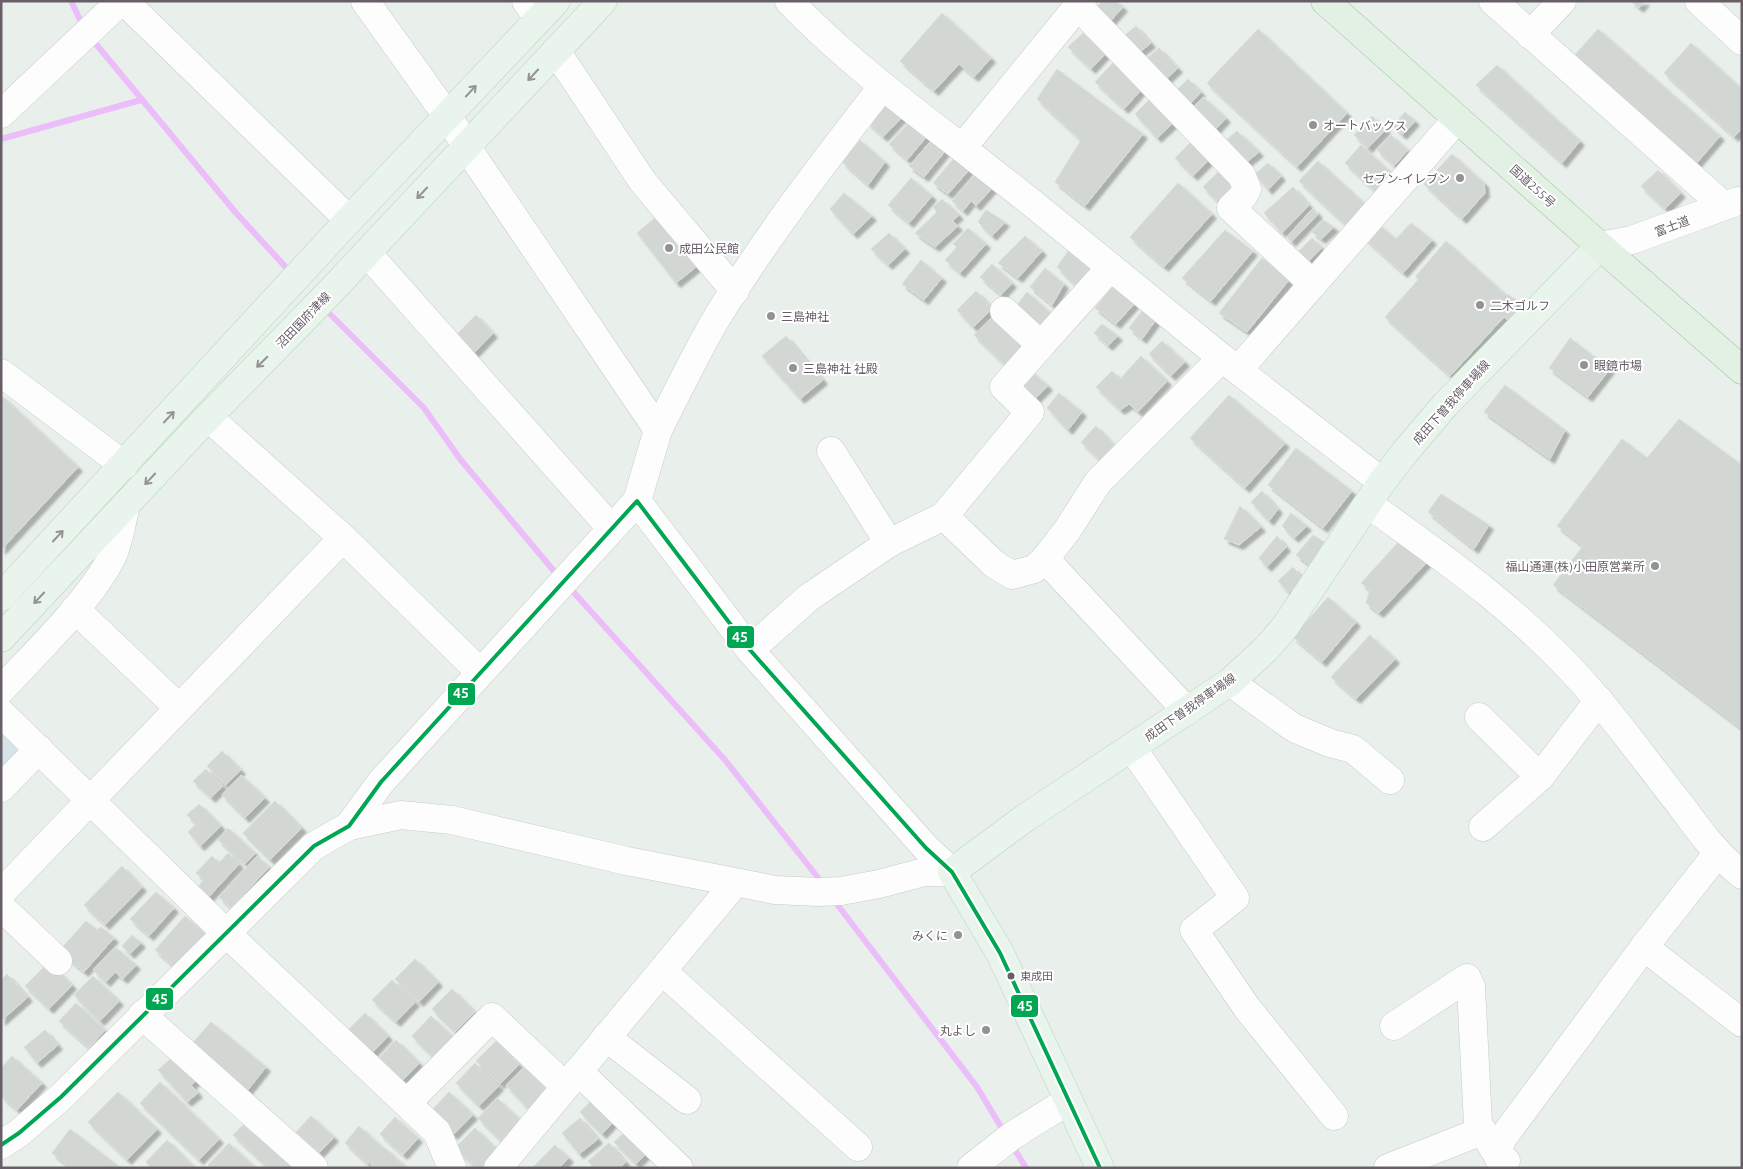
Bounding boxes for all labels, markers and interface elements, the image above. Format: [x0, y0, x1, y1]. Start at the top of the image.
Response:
one-way arrow [527, 69, 539, 81]
one-way arrow [465, 85, 477, 98]
marker: オートバックス [1307, 119, 1319, 131]
place label: オートバックス [1323, 119, 1407, 132]
street label: 国道255号 [1508, 162, 1558, 210]
place label: セブン-イレブン [1363, 172, 1450, 185]
marker: セブン-イレブン [1454, 172, 1466, 184]
one-way arrow [416, 187, 428, 200]
street label: 富士道 [1653, 213, 1691, 239]
marker: 成田公民館 [663, 242, 675, 254]
place label: 成田公民館 [679, 242, 739, 255]
street label: 沼田国府津線 [273, 290, 333, 350]
marker: 二木ゴルフ [1474, 299, 1486, 311]
place label: 二木ゴルフ [1490, 299, 1550, 312]
marker: 三島神社 [765, 310, 777, 322]
place label: 三島神社 [781, 310, 829, 323]
one-way arrow [256, 356, 268, 368]
street label: 成田下曽我停車場線 [1410, 358, 1492, 446]
marker: 眼鏡市場 [1578, 359, 1590, 371]
place label: 眼鏡市場 [1594, 359, 1642, 372]
marker: 三島神社 社殿 [787, 362, 799, 374]
place label: 三島神社 社殿 [803, 362, 878, 375]
one-way arrow [163, 410, 175, 423]
one-way arrow [144, 473, 156, 486]
one-way arrow [52, 530, 64, 542]
place label: 福山通運(株)小田原営業所 [1505, 560, 1645, 574]
marker: 福山通運(株)小田原営業所 [1649, 560, 1661, 572]
one-way arrow [33, 592, 45, 604]
line badge: 45 [726, 625, 755, 649]
text: 45 [732, 629, 748, 645]
street label: 成田下曽我停車場線 [1142, 671, 1238, 743]
line badge: 45 [447, 682, 476, 706]
text: 45 [453, 685, 469, 701]
place label: みくに [912, 929, 948, 942]
marker: みくに [952, 929, 964, 941]
place label: 東成田 [1020, 970, 1053, 982]
marker: 東成田 [1006, 971, 1016, 981]
line badge: 45 [145, 987, 174, 1011]
text: 45 [152, 991, 168, 1007]
line badge: 45 [1010, 994, 1039, 1018]
text: 45 [1017, 998, 1033, 1014]
place label: 丸よし [940, 1024, 976, 1037]
marker: 丸よし [980, 1024, 992, 1036]

